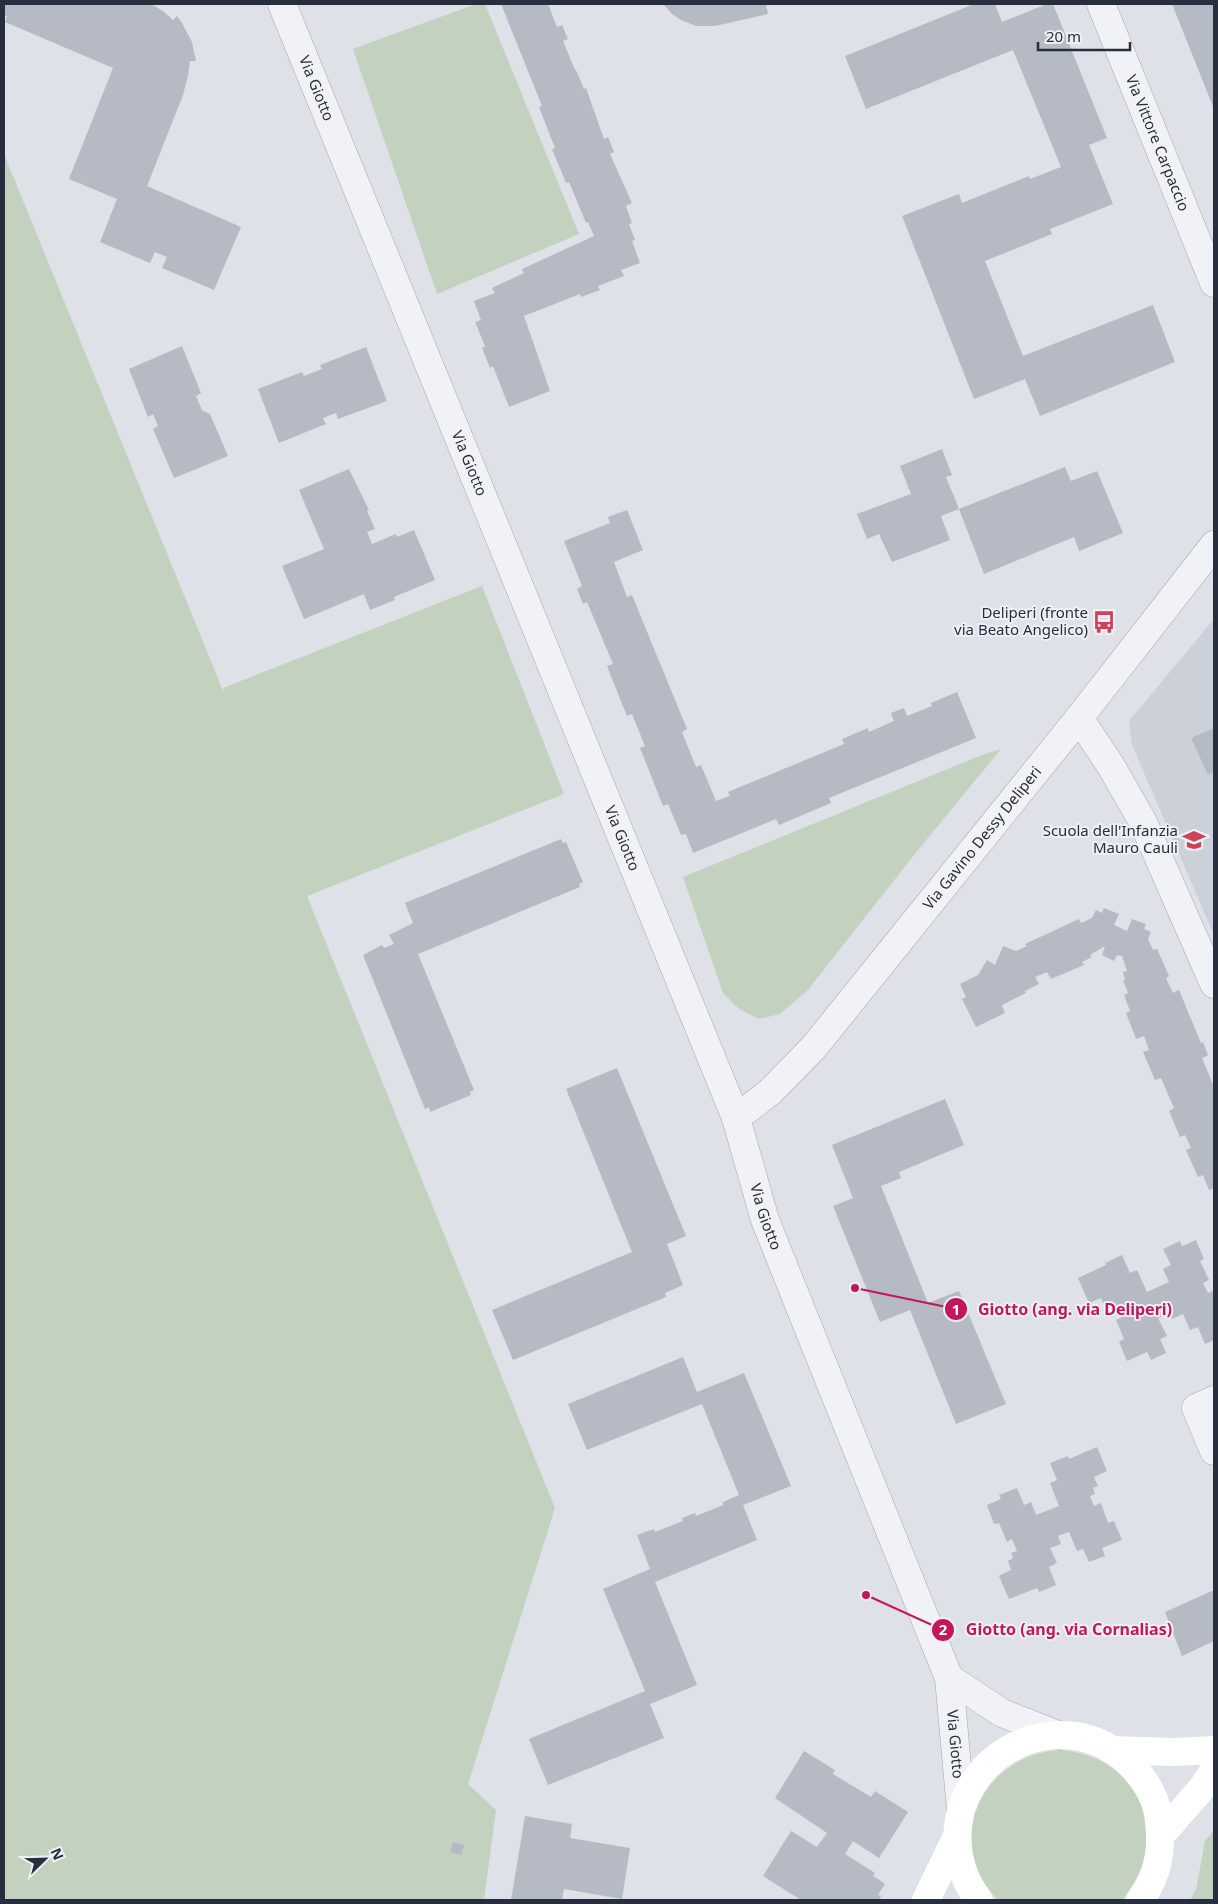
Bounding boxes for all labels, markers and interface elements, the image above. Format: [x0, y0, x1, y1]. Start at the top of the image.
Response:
scale bar [1038, 20, 1130, 52]
text: 20 m [1046, 26, 1081, 46]
street label: Via Giotto [295, 52, 340, 124]
street label: Via Vittore Carpaccio [1122, 71, 1195, 214]
street label: Via Giotto [448, 427, 492, 499]
place label: Deliperi (fronte via Beato Angelico) [954, 602, 1088, 639]
bus stop icon: Deliperi (fronte via Beato Angelico) [1091, 609, 1117, 635]
street label: Via Gavino Dessy Deliperi [918, 762, 1045, 913]
street label: Via Giotto [601, 802, 645, 874]
place label: Scuola dell'Infanzia Mauro Cauli [1043, 820, 1178, 857]
school or university icon: Scuola dell'Infanzia Mauro Cauli [1181, 827, 1207, 853]
street label: Via Giotto [746, 1181, 787, 1253]
callout: Giotto (ang. via Deliperi) [943, 1294, 1182, 1325]
text: Giotto (ang. via Deliperi) [978, 1298, 1172, 1320]
text: 1 [952, 1299, 960, 1319]
callout: Giotto (ang. via Cornalias) [931, 1614, 1182, 1645]
text: Giotto (ang. via Cornalias) [966, 1618, 1172, 1640]
text: 2 [939, 1619, 948, 1639]
street label: Via Giotto [943, 1709, 969, 1779]
north arrow [20, 1834, 70, 1884]
text: N [46, 1845, 68, 1863]

